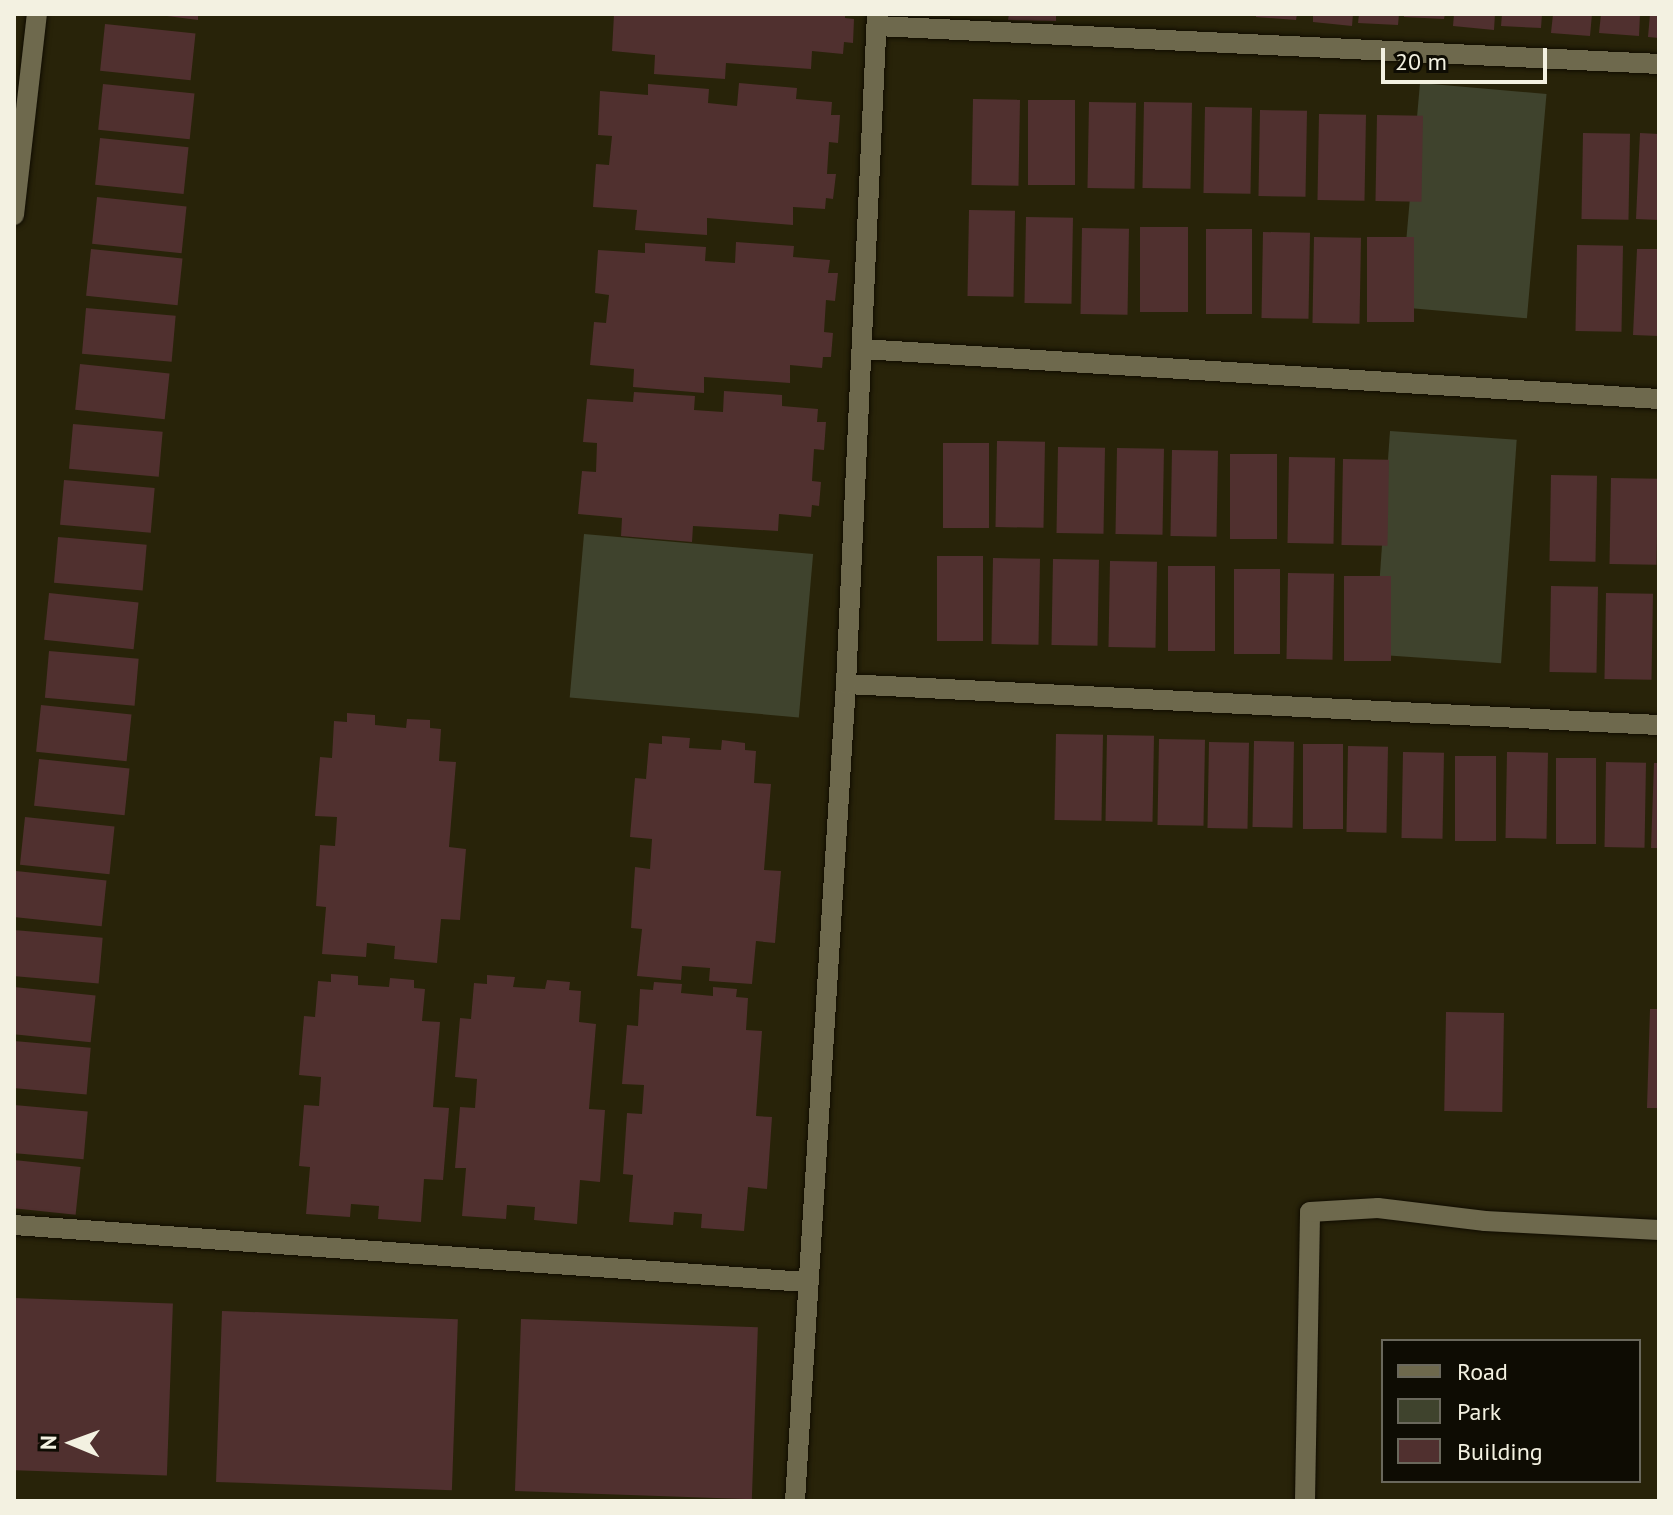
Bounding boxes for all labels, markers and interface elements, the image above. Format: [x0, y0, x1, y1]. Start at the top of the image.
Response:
scale bar [1385, 32, 1551, 82]
text: 20 m [1395, 46, 1447, 77]
legend [1381, 1339, 1641, 1483]
text: Road [1457, 1356, 1508, 1387]
text: Park [1457, 1396, 1501, 1427]
north arrow [32, 1403, 112, 1483]
text: N [34, 1435, 62, 1450]
text: Building [1457, 1436, 1543, 1467]

